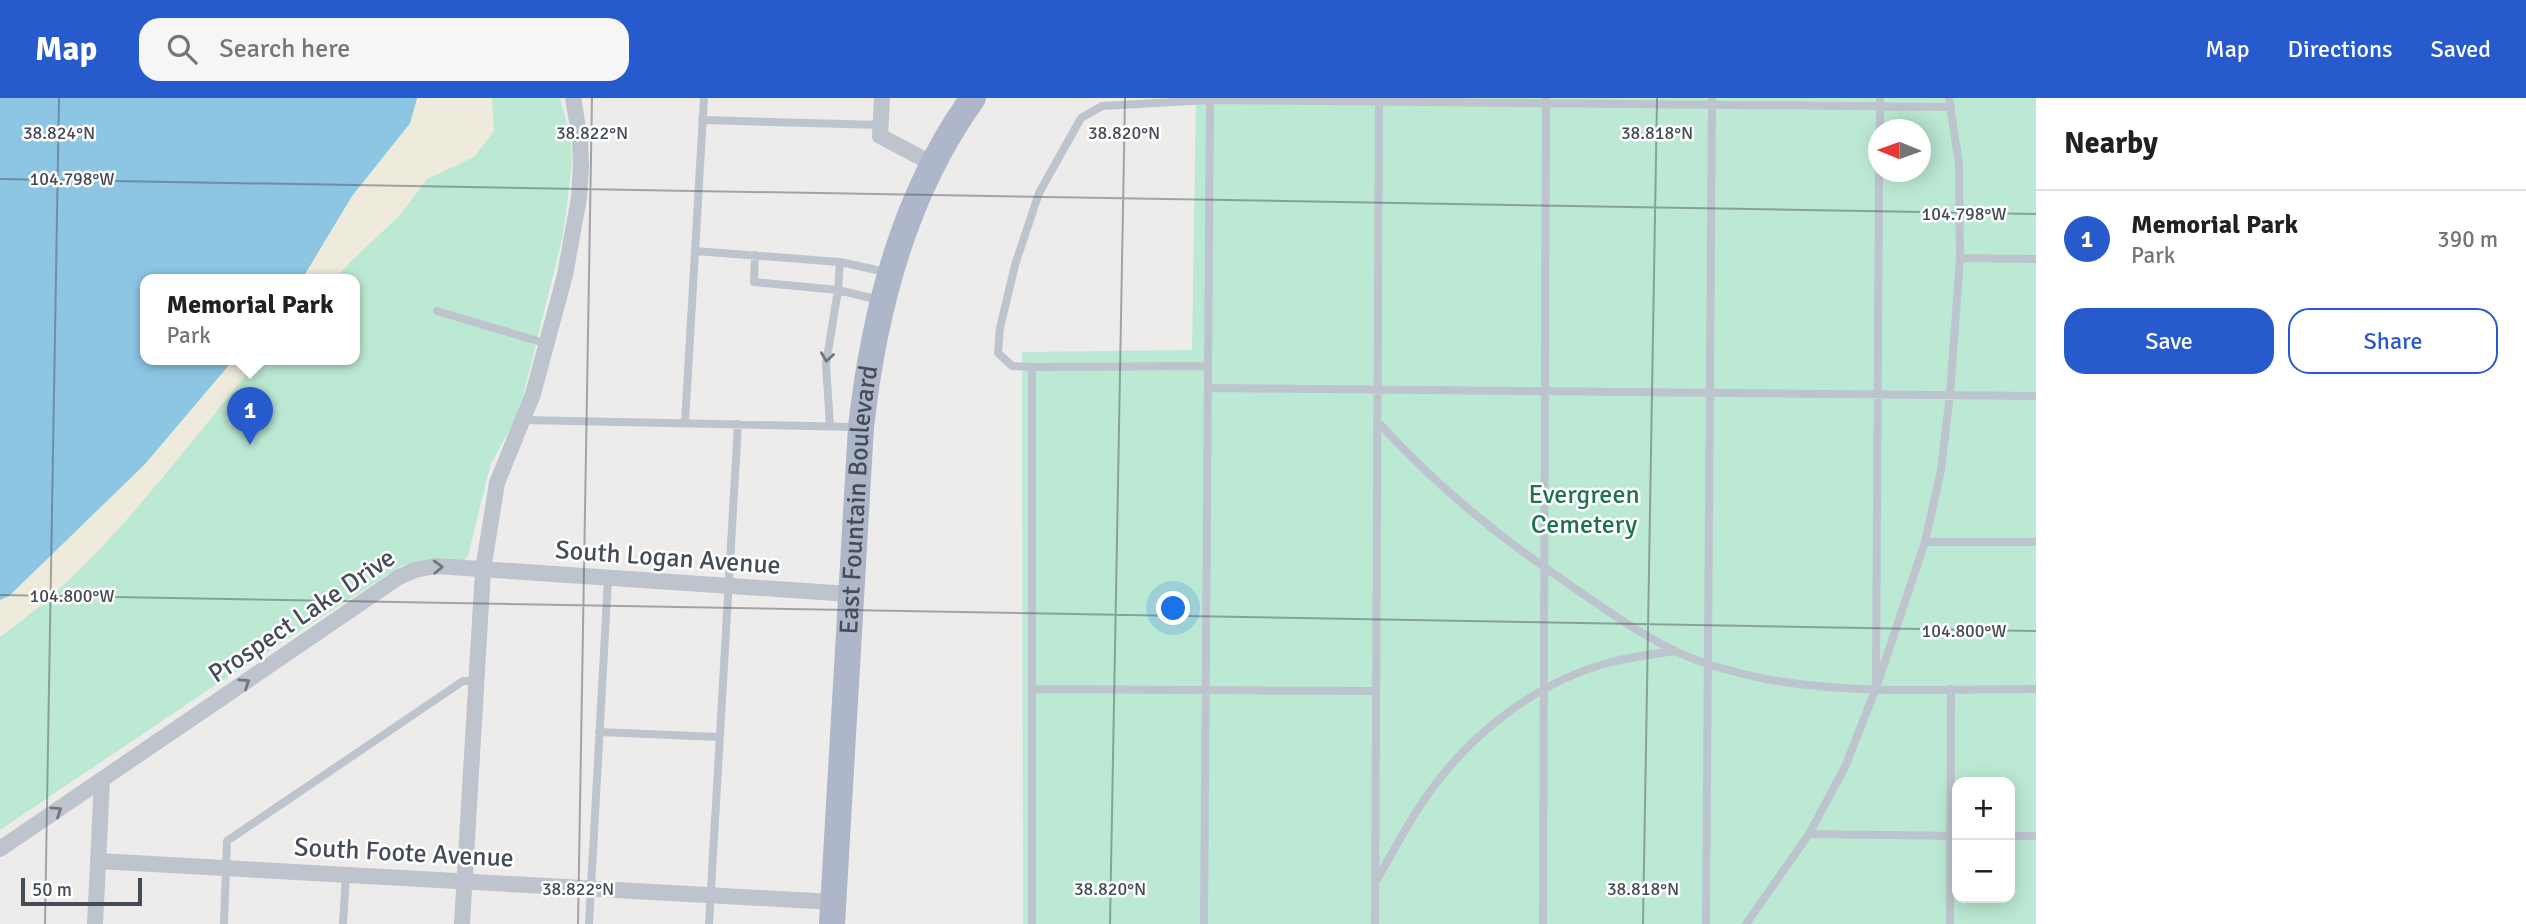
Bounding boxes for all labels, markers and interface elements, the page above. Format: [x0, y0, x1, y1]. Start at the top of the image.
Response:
search box [139, 18, 629, 81]
text: Map [35, 29, 97, 70]
icon: search [163, 30, 201, 68]
text: Search here [219, 33, 350, 65]
text: Map [2205, 34, 2250, 64]
text: Directions [2288, 34, 2393, 64]
text: Saved [2431, 34, 2491, 64]
north arrow [1868, 119, 1931, 182]
text: 38.824°N [23, 122, 95, 144]
text: 38.822°N [556, 122, 628, 144]
text: 38.820°N [1088, 122, 1160, 144]
text: 38.818°N [1621, 122, 1693, 144]
text: Nearby [2064, 125, 2158, 162]
text: 104.798°W [29, 168, 115, 190]
text: 104.798°W [1921, 203, 2007, 225]
text: Memorial Park [2131, 209, 2298, 241]
text: 1 [2081, 225, 2093, 254]
text: 390 m [2437, 225, 2498, 254]
text: Park [2131, 241, 2175, 270]
popup [140, 274, 360, 365]
text: Memorial Park [167, 289, 334, 321]
button: Save [2064, 308, 2274, 374]
button: Share [2288, 308, 2498, 374]
text: Park [167, 321, 211, 350]
one-way arrow [820, 351, 835, 363]
street label: East Fountain Boulevard [833, 363, 885, 635]
pin: 1 [227, 387, 273, 445]
park label: Evergreen Cemetery [1528, 479, 1640, 541]
street label: South Logan Avenue [554, 534, 782, 582]
street label: Prospect Lake Drive [203, 542, 401, 690]
one-way arrow [433, 560, 444, 575]
text: 104.800°W [29, 585, 115, 607]
your location [1156, 591, 1190, 625]
text: 104.800°W [1921, 620, 2007, 642]
one-way arrow [237, 679, 250, 691]
map controls [1952, 777, 2015, 903]
button: + [1952, 777, 2015, 840]
one-way arrow [49, 807, 62, 819]
street label: South Foote Avenue [293, 831, 515, 875]
button: − [1952, 840, 2015, 903]
scale bar [21, 875, 142, 907]
text: 50 m [32, 878, 72, 902]
text: 38.822°N [542, 878, 614, 900]
text: 38.820°N [1074, 878, 1146, 900]
text: 38.818°N [1607, 878, 1679, 900]

